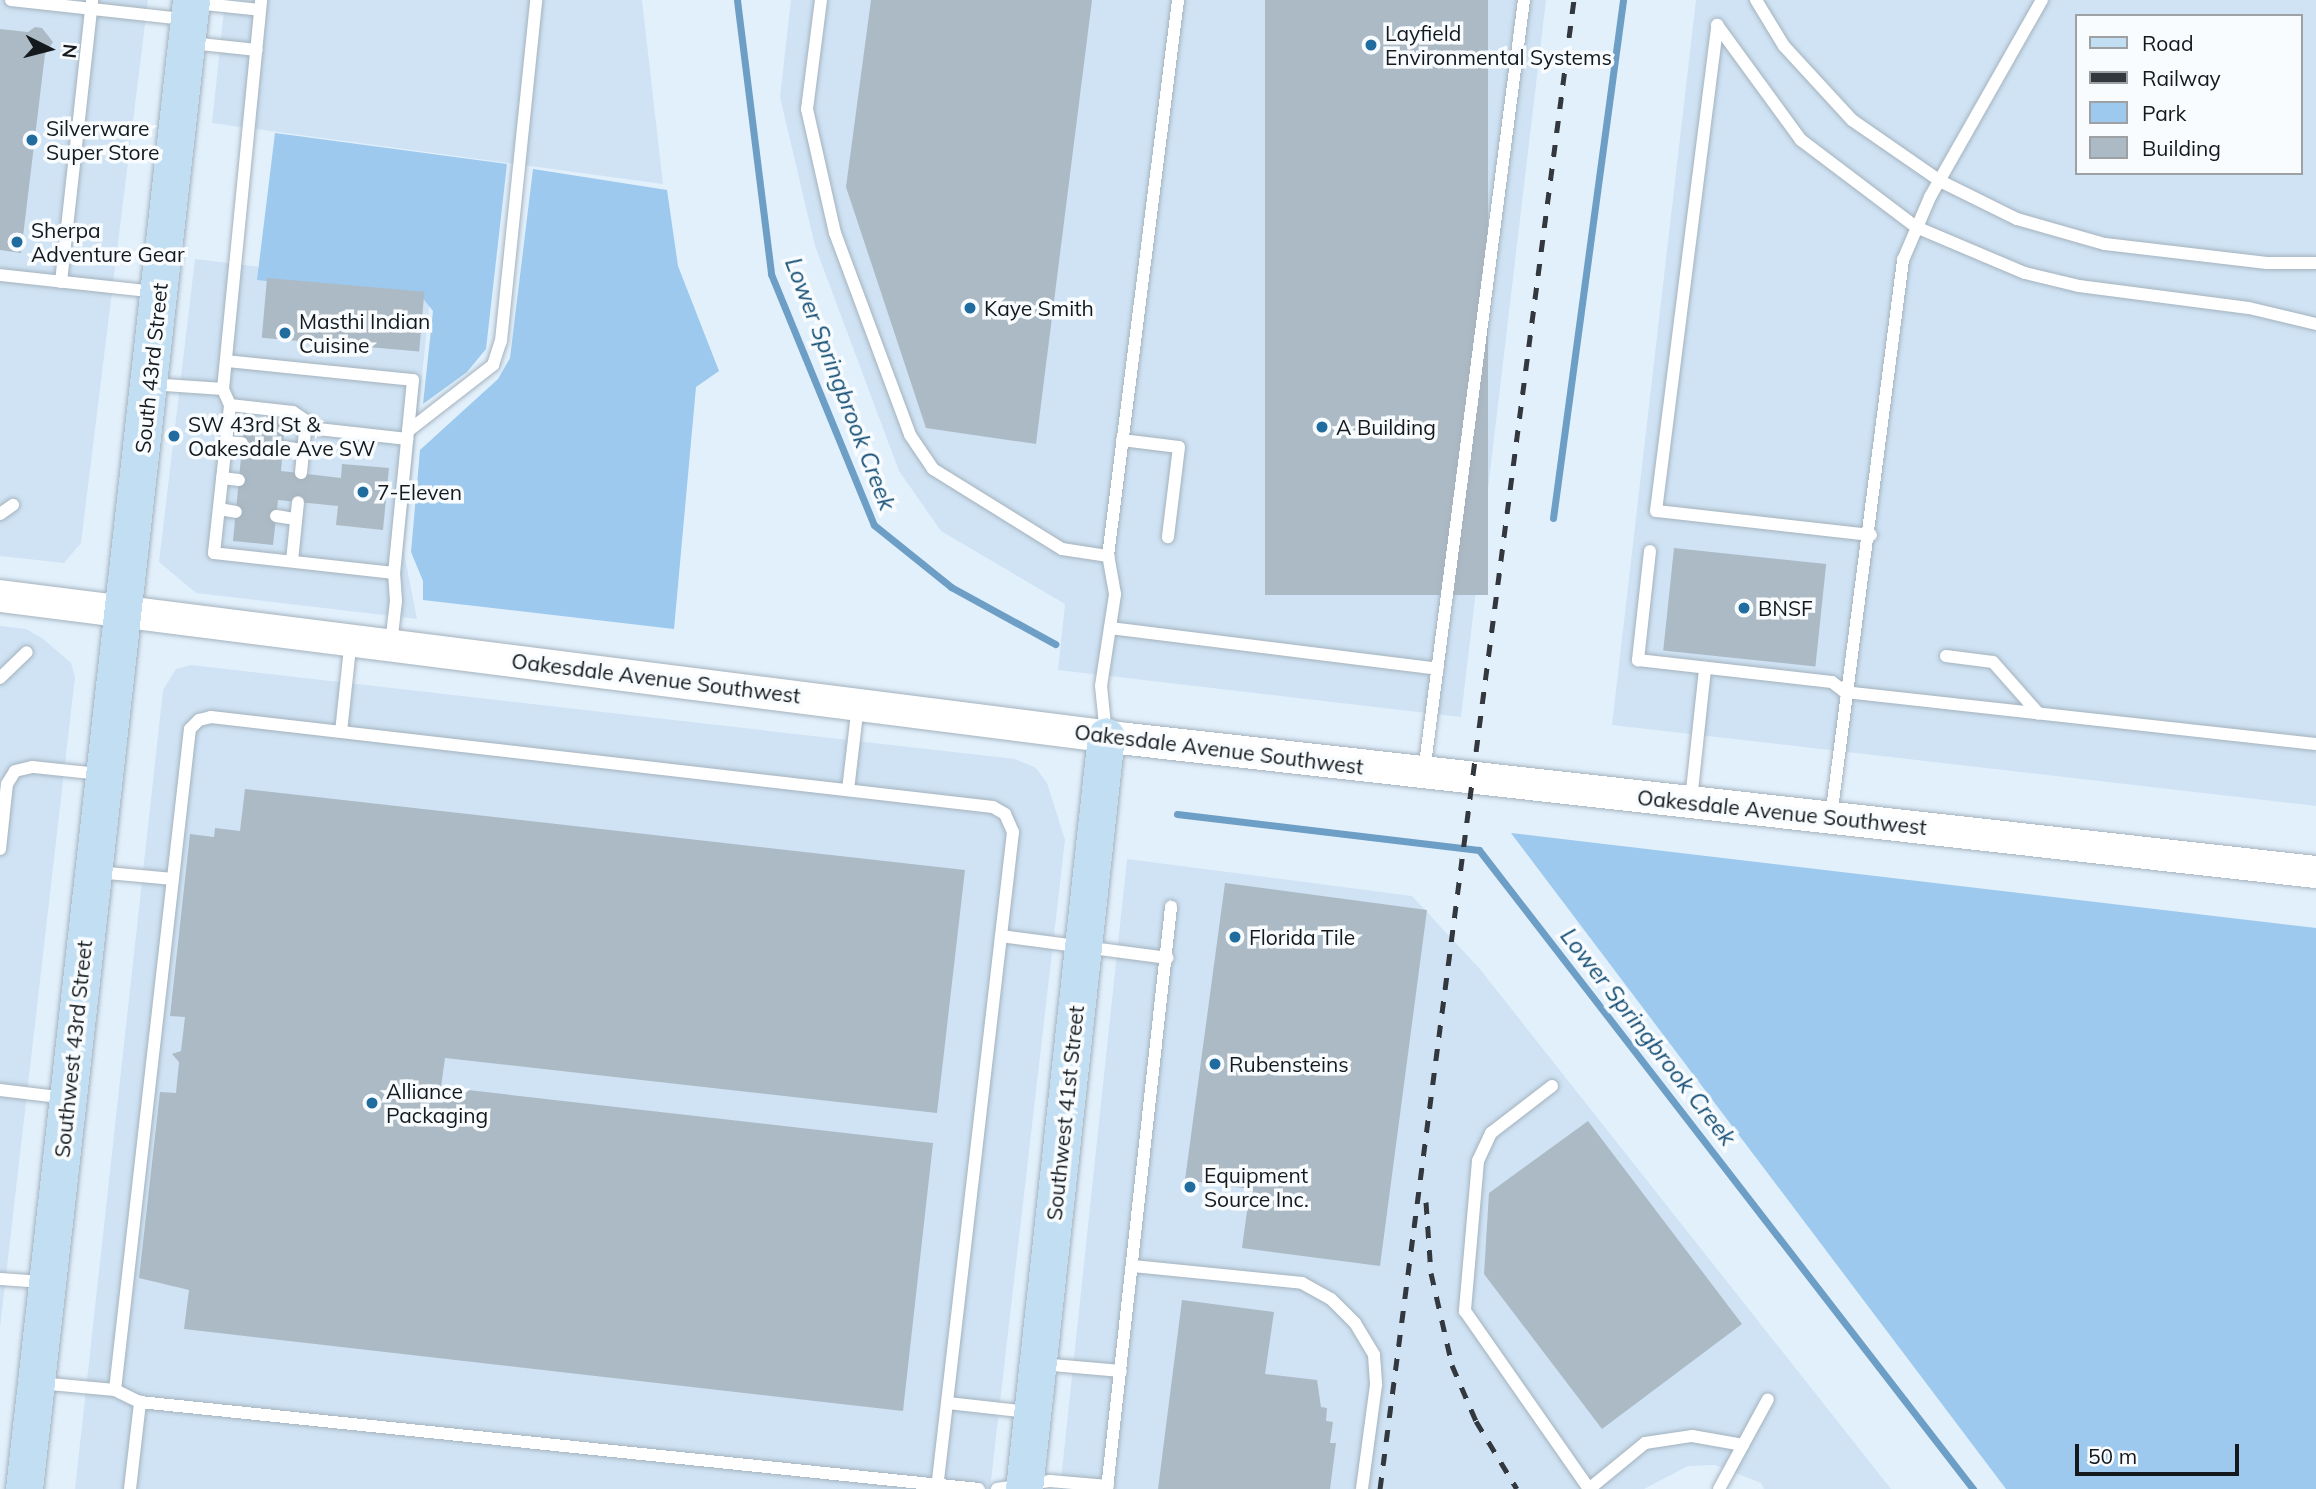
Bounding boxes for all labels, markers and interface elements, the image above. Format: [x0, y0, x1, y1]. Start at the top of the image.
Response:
north arrow [14, 14, 84, 84]
legend [2074, 14, 2302, 175]
place label: Layfield Environmental Systems [1385, 20, 1612, 70]
text: Road [2142, 30, 2193, 56]
marker: Layfield Environmental Systems [1363, 37, 1379, 53]
text: N [57, 43, 83, 60]
text: Railway [2142, 65, 2221, 91]
text: Park [2142, 100, 2186, 126]
place label: Silverware Super Store [46, 115, 160, 165]
marker: Silverware Super Store [24, 132, 40, 148]
text: Building [2142, 135, 2221, 161]
place label: Sherpa Adventure Gear [31, 217, 185, 267]
marker: Sherpa Adventure Gear [9, 234, 25, 250]
water label: Lower Springbrook Creek [779, 254, 901, 514]
street label: South 43rd Street [130, 282, 172, 454]
place label: Kaye Smith [984, 295, 1094, 321]
marker: Kaye Smith [962, 300, 978, 316]
place label: Masthi Indian Cuisine [299, 308, 430, 358]
marker: Masthi Indian Cuisine [277, 325, 293, 341]
place label: SW 43rd St & Oakesdale Ave SW [188, 411, 375, 461]
place label: A Building [1336, 414, 1436, 440]
marker: A Building [1314, 419, 1330, 435]
marker: SW 43rd St & Oakesdale Ave SW [166, 428, 182, 444]
place label: 7-Eleven [377, 479, 462, 505]
marker: 7-Eleven [355, 484, 371, 500]
place label: BNSF [1758, 595, 1813, 621]
marker: BNSF [1736, 600, 1752, 616]
street label: Oakesdale Avenue Southwest [510, 648, 802, 708]
street label: Oakesdale Avenue Southwest [1073, 719, 1365, 779]
street label: Oakesdale Avenue Southwest [1636, 784, 1928, 840]
water label: Lower Springbrook Creek [1555, 923, 1741, 1151]
place label: Florida Tile [1249, 924, 1355, 950]
marker: Florida Tile [1227, 929, 1243, 945]
street label: Southwest 43rd Street [49, 939, 97, 1159]
street label: Southwest 41st Street [1041, 1004, 1089, 1222]
place label: Rubensteins [1229, 1051, 1349, 1077]
marker: Rubensteins [1207, 1056, 1223, 1072]
place label: Alliance Packaging [386, 1078, 488, 1128]
marker: Alliance Packaging [364, 1095, 380, 1111]
place label: Equipment Source Inc. [1204, 1162, 1309, 1212]
marker: Equipment Source Inc. [1182, 1179, 1198, 1195]
scale bar [2078, 1430, 2242, 1474]
text: 50 m [2088, 1443, 2137, 1469]

